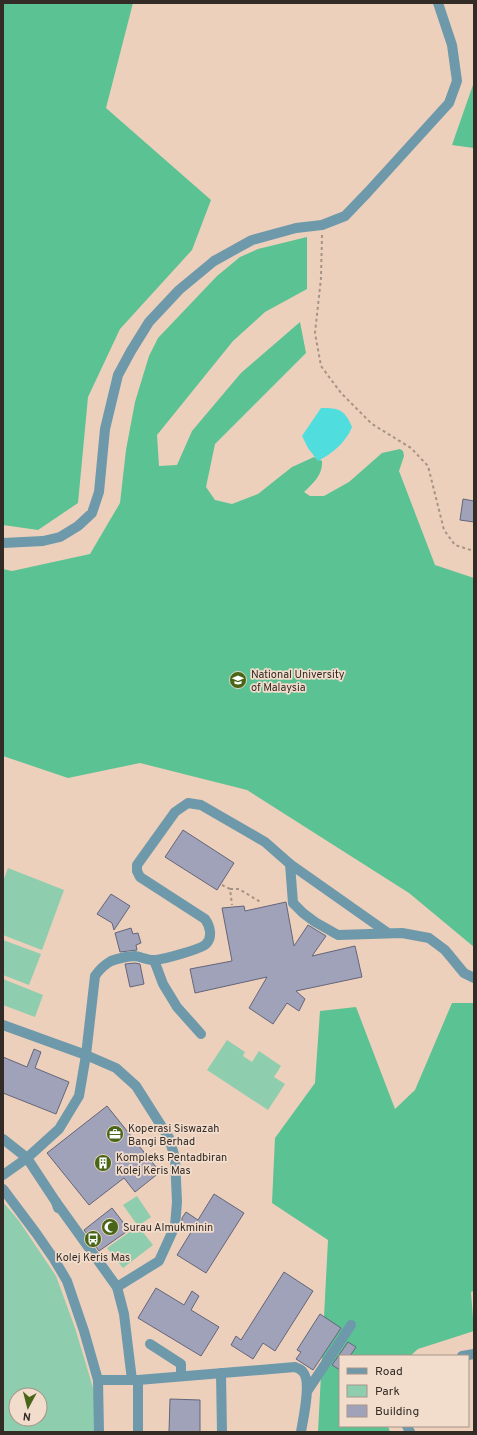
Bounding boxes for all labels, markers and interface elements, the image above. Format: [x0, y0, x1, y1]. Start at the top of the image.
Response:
place label: National University of Malaysia [251, 668, 345, 695]
school or university icon: National University of Malaysia [228, 670, 248, 690]
place label: Koperasi Siswazah Bangi Berhad [128, 1122, 219, 1149]
office icon: Koperasi Siswazah Bangi Berhad [105, 1124, 125, 1144]
place label: Kompleks Pentadbiran Kolej Keris Mas [116, 1151, 227, 1178]
building icon: Kompleks Pentadbiran Kolej Keris Mas [93, 1153, 113, 1173]
mosque icon: Surau Almukminin [100, 1217, 120, 1237]
place label: Surau Almukminin [123, 1221, 213, 1235]
bus stop icon: Kolej Keris Mas [83, 1229, 103, 1249]
place label: Kolej Keris Mas [56, 1251, 130, 1265]
legend [339, 1355, 469, 1427]
text: Road [375, 1364, 403, 1380]
text: Park [375, 1384, 400, 1400]
north arrow [8, 1387, 48, 1427]
text: Building [375, 1404, 419, 1420]
text: N [22, 1409, 32, 1423]

